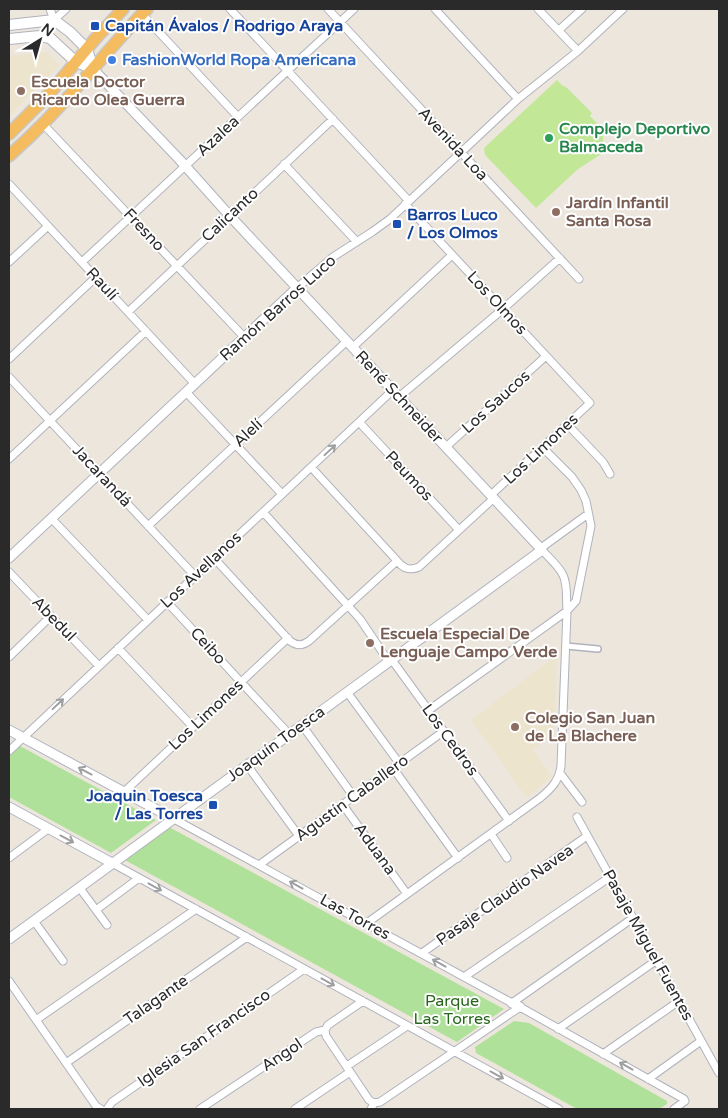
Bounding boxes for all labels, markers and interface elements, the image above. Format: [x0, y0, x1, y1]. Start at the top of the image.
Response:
north arrow [15, 15, 65, 65]
place label: Capitán Ávalos / Rodrigo Araya [105, 16, 343, 36]
text: N [38, 20, 57, 40]
marker: Capitán Ávalos / Rodrigo Araya [89, 20, 101, 32]
place label: FashionWorld Ropa Americana [122, 50, 356, 70]
marker: FashionWorld Ropa Americana [106, 54, 118, 66]
place label: Escuela Doctor Ricardo Olea Guerra [31, 72, 185, 110]
marker: Escuela Doctor Ricardo Olea Guerra [15, 85, 27, 97]
street label: Avenida Loa [414, 103, 492, 185]
street label: Azalea [193, 111, 243, 161]
place label: Complejo Deportivo Balmaceda [559, 119, 711, 157]
marker: Complejo Deportivo Balmaceda [543, 132, 555, 144]
street label: Calicanto [197, 184, 263, 246]
place label: Jardín Infantil Santa Rosa [565, 193, 669, 231]
street label: Fresno [119, 204, 169, 256]
place label: Barros Luco / Los Olmos [407, 205, 498, 243]
marker: Jardín Infantil Santa Rosa [550, 206, 562, 218]
marker: Barros Luco / Los Olmos [391, 218, 403, 230]
street label: Ramón Barros Luco [216, 251, 340, 365]
street label: Raulí [82, 263, 122, 305]
street label: Los Olmos [463, 267, 531, 339]
street label: René Schneider [351, 346, 448, 448]
street label: Los Saucos [458, 366, 534, 438]
street label: Los Limones [499, 409, 583, 489]
street label: Alelí [229, 414, 267, 452]
street label: Jacarandá [68, 441, 136, 511]
one-way arrow [323, 444, 336, 456]
street label: Peumos [381, 447, 437, 505]
street label: Los Avellanos [156, 527, 246, 613]
street label: Abedul [28, 592, 80, 646]
street label: Ceibo [186, 623, 230, 669]
place label: Escuela Especial De Lenguaje Campo Verde [380, 624, 557, 662]
marker: Escuela Especial De Lenguaje Campo Verde [364, 637, 376, 649]
street label: Los Limones [164, 675, 248, 755]
one-way arrow [52, 698, 64, 710]
street label: Los Cedros [417, 700, 483, 780]
street label: Joaquín Toesca [223, 702, 329, 786]
place label: Colegio San Juan de La Blachere [525, 708, 655, 746]
marker: Colegio San Juan de La Blachere [509, 721, 521, 733]
street label: Agustín Caballero [291, 750, 413, 846]
one-way arrow [77, 766, 92, 776]
place label: Joaquin Toesca / Las Torres [85, 786, 203, 824]
marker: Joaquin Toesca / Las Torres [207, 799, 219, 811]
street label: Aduana [349, 819, 401, 879]
one-way arrow [59, 835, 74, 844]
street label: Pasaje Claudio Navea [432, 840, 578, 950]
street label: Pasaje Miguel Fuentes [598, 866, 698, 1024]
one-way arrow [289, 880, 304, 890]
one-way arrow [147, 882, 162, 892]
street label: Las Torres [316, 890, 394, 944]
one-way arrow [432, 957, 447, 967]
street label: Talagante [120, 971, 192, 1029]
one-way arrow [320, 978, 335, 987]
street label: Iglesia San Francisco [134, 985, 274, 1091]
park label: Parque Las Torres [413, 991, 491, 1029]
street label: Angol [258, 1034, 306, 1076]
one-way arrow [619, 1061, 633, 1071]
one-way arrow [490, 1071, 504, 1081]

